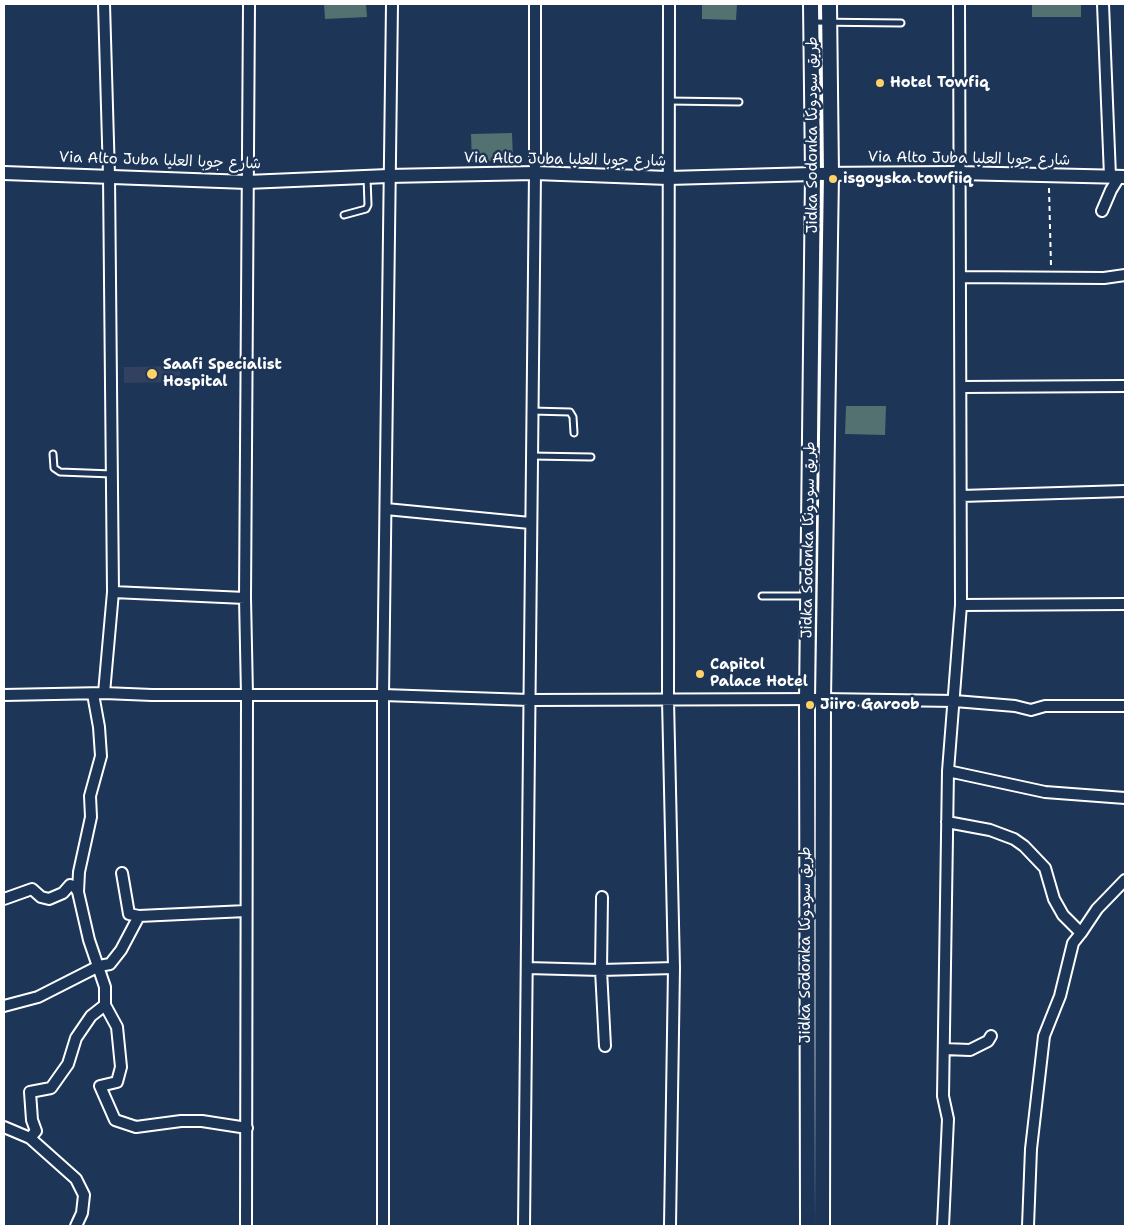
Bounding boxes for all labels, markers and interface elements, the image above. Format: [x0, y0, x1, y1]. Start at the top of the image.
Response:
street label: Jidka Sodonka طريق سودونكا [804, 36, 822, 234]
place label: Hotel Towfiq [890, 74, 989, 92]
marker: Hotel Towfiq [874, 77, 886, 89]
street label: Via Alto Juba شارع جوبا العليا [59, 148, 261, 174]
street label: Via Alto Juba شارع جوبا العليا [868, 148, 1070, 170]
street label: Via Alto Juba شارع جوبا العليا [464, 149, 666, 171]
place label: isgoyska towfiiq [843, 170, 972, 188]
marker: isgoyska towfiiq [827, 173, 839, 185]
place label: Saafi Specialist Hospital [163, 356, 282, 391]
marker: Saafi Specialist Hospital [145, 367, 159, 381]
street label: Jidka Sodonka طريق سودونكا [798, 441, 820, 639]
place label: Capitol Palace Hotel [710, 656, 808, 691]
marker: Capitol Palace Hotel [694, 668, 706, 680]
place label: Jiiro Garoob [820, 696, 920, 714]
marker: Jiiro Garoob [804, 699, 816, 711]
street label: Jidka Sodonka طريق سودونكا [797, 846, 815, 1044]

